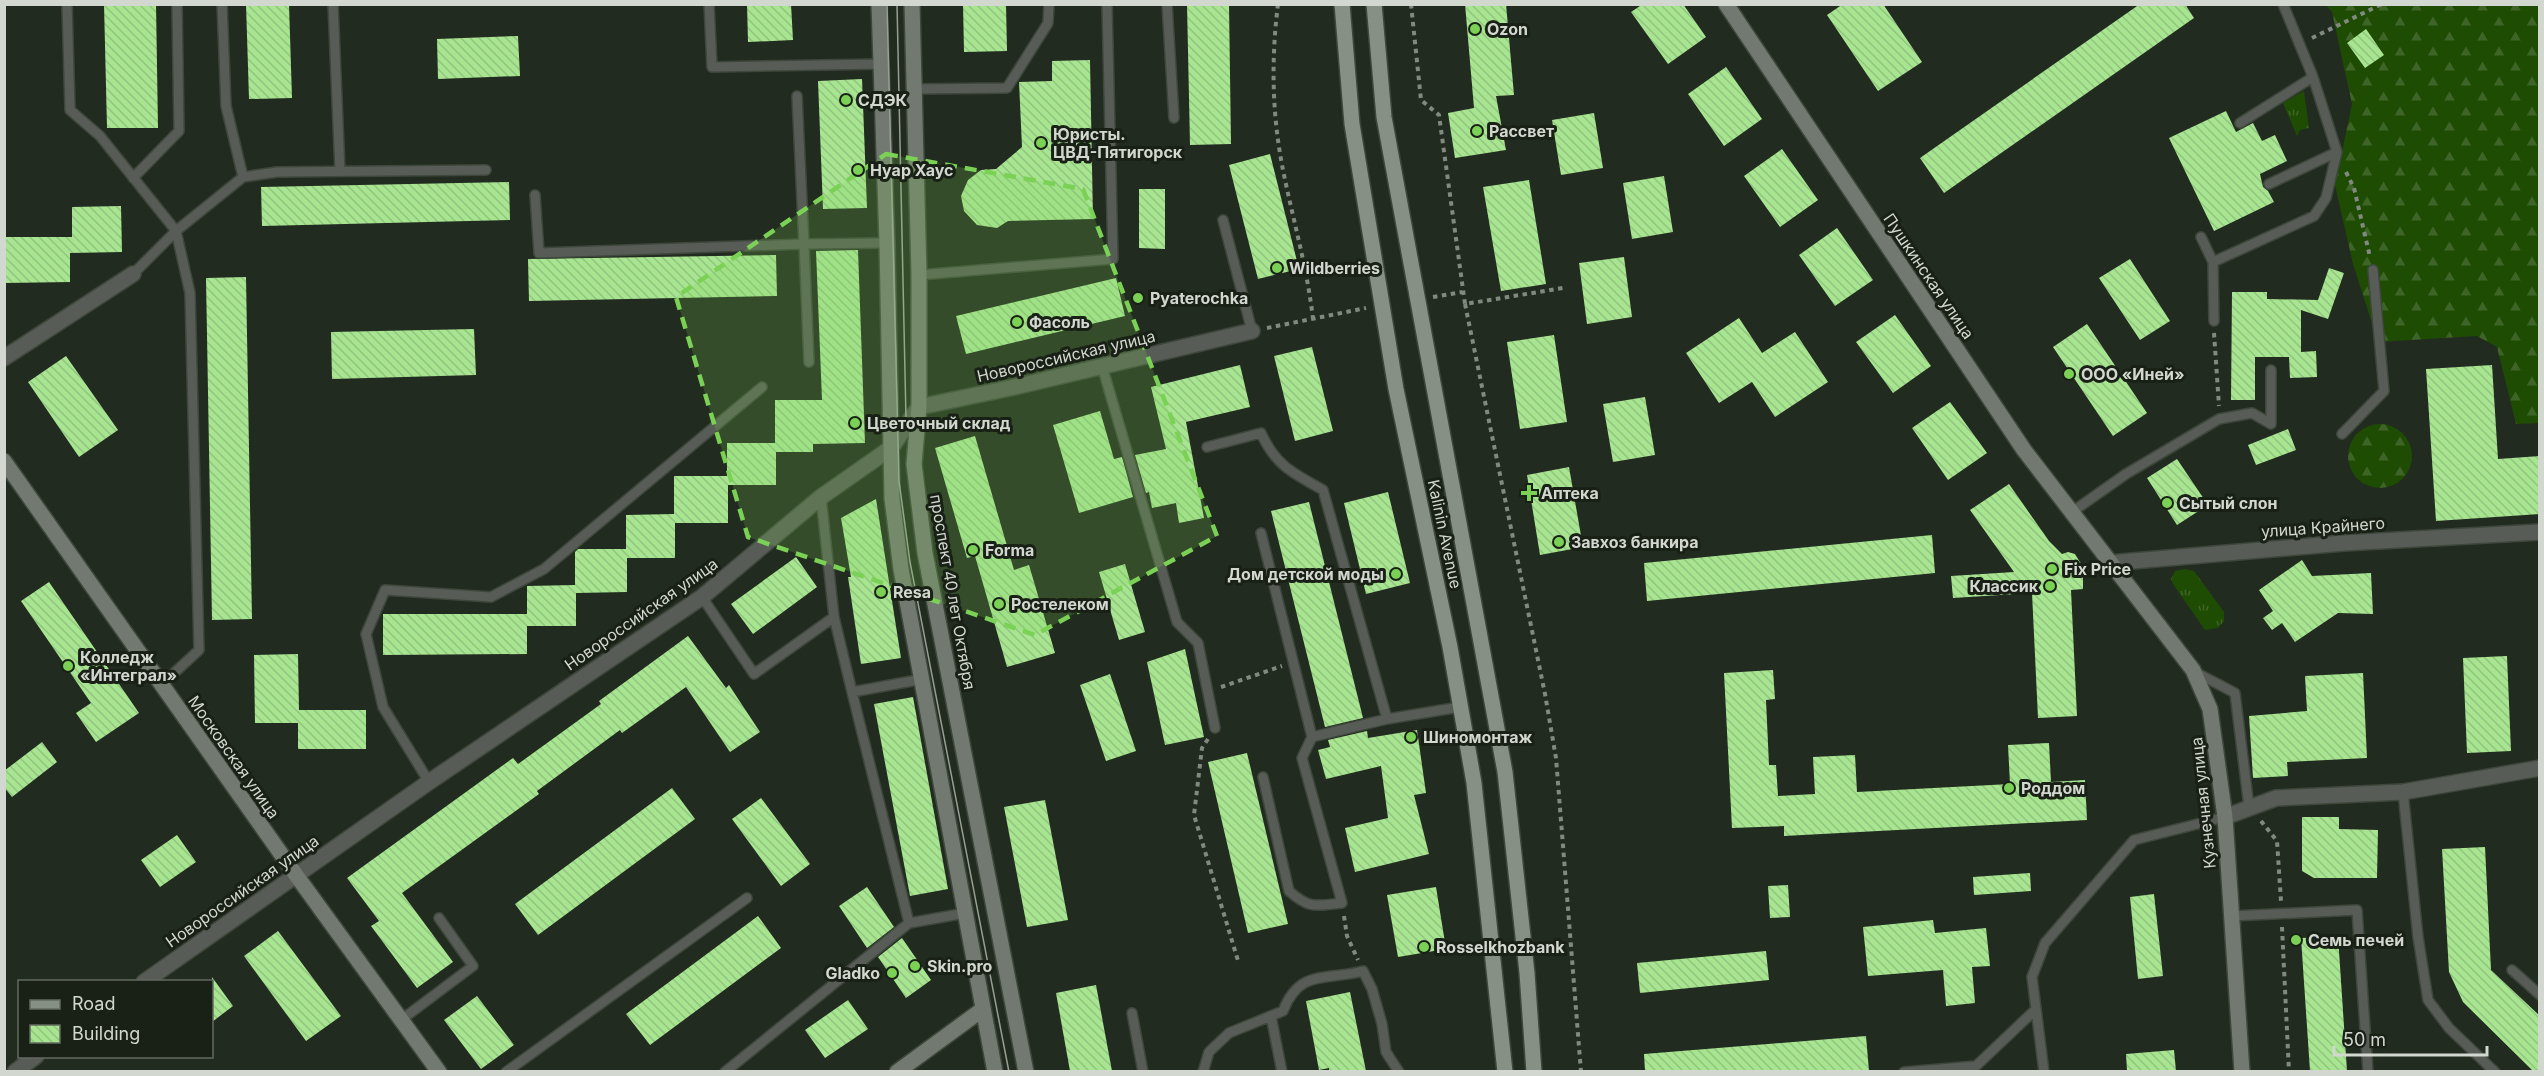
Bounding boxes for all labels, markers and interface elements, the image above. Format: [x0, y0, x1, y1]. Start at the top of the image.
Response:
place label: Ozon [1487, 19, 1528, 39]
marker: Ozon [1468, 22, 1482, 36]
place label: СДЭК [858, 90, 908, 110]
marker: СДЭК [839, 93, 853, 107]
place label: Рассвет [1489, 121, 1554, 141]
place label: Юристы. ЦВД-Пятигорск [1053, 124, 1183, 162]
marker: Рассвет [1470, 124, 1484, 138]
marker: Юристы. ЦВД-Пятигорск [1034, 136, 1048, 150]
place label: Нуар Хаус [870, 160, 953, 180]
marker: Нуар Хаус [851, 163, 865, 177]
street label: Пушкинская улица [1880, 209, 1978, 343]
place label: Wildberries [1289, 258, 1380, 278]
marker: Wildberries [1270, 261, 1284, 275]
place label: Pyaterochka [1150, 288, 1248, 308]
marker: Pyaterochka [1131, 291, 1145, 305]
place label: Фасоль [1029, 312, 1090, 332]
marker: Фасоль [1010, 315, 1024, 329]
street label: Новороссийская улица [975, 326, 1157, 386]
place label: ООО «Иней» [2081, 364, 2185, 384]
marker: ООО «Иней» [2062, 367, 2076, 381]
place label: Цветочный склад [867, 413, 1011, 433]
marker: Цветочный склад [848, 416, 862, 430]
street label: Kalinin Avenue [1424, 478, 1466, 590]
place label: Аптека [1541, 483, 1599, 503]
marker: Аптека [1522, 486, 1536, 500]
street label: проспект 40 лет Октября [926, 493, 980, 691]
place label: Сытый слон [2179, 493, 2278, 513]
marker: Сытый слон [2160, 496, 2174, 510]
street label: улица Крайнего [2260, 513, 2386, 541]
place label: Завхоз банкира [1571, 532, 1699, 552]
marker: Завхоз банкира [1552, 535, 1566, 549]
place label: Forma [985, 540, 1034, 560]
marker: Forma [966, 543, 980, 557]
street label: Новороссийская улица [561, 554, 721, 674]
place label: Fix Price [2064, 559, 2131, 579]
marker: Fix Price [2045, 562, 2059, 576]
place label: Дом детской моды [1227, 564, 1384, 584]
marker: Дом детской моды [1389, 567, 1403, 581]
place label: Классик [1969, 576, 2039, 596]
marker: Классик [2043, 579, 2057, 593]
place label: Resa [893, 582, 931, 602]
marker: Resa [874, 585, 888, 599]
place label: Ростелеком [1011, 594, 1109, 614]
marker: Ростелеком [992, 597, 1006, 611]
place label: Колледж «Интеграл» [80, 647, 177, 685]
marker: Колледж «Интеграл» [61, 659, 75, 673]
street label: Московская улица [184, 692, 284, 822]
place label: Шиномонтаж [1423, 727, 1533, 747]
marker: Шиномонтаж [1404, 730, 1418, 744]
street label: Кузнечная улица [2186, 736, 2220, 870]
place label: Роддом [2021, 778, 2085, 798]
marker: Роддом [2002, 781, 2016, 795]
street label: Новороссийская улица [162, 831, 322, 951]
place label: Семь печей [2308, 930, 2404, 950]
marker: Семь печей [2289, 933, 2303, 947]
place label: Rosselkhozbank [1436, 937, 1565, 957]
marker: Rosselkhozbank [1417, 940, 1431, 954]
place label: Skin.pro [927, 956, 993, 976]
marker: Skin.pro [908, 959, 922, 973]
place label: Gladko [826, 963, 880, 983]
marker: Gladko [885, 966, 899, 980]
legend [18, 980, 213, 1058]
text: Road [72, 993, 115, 1014]
scale bar [2334, 1019, 2487, 1057]
text: Building [72, 1023, 140, 1044]
text: 50 m [2343, 1029, 2386, 1050]

